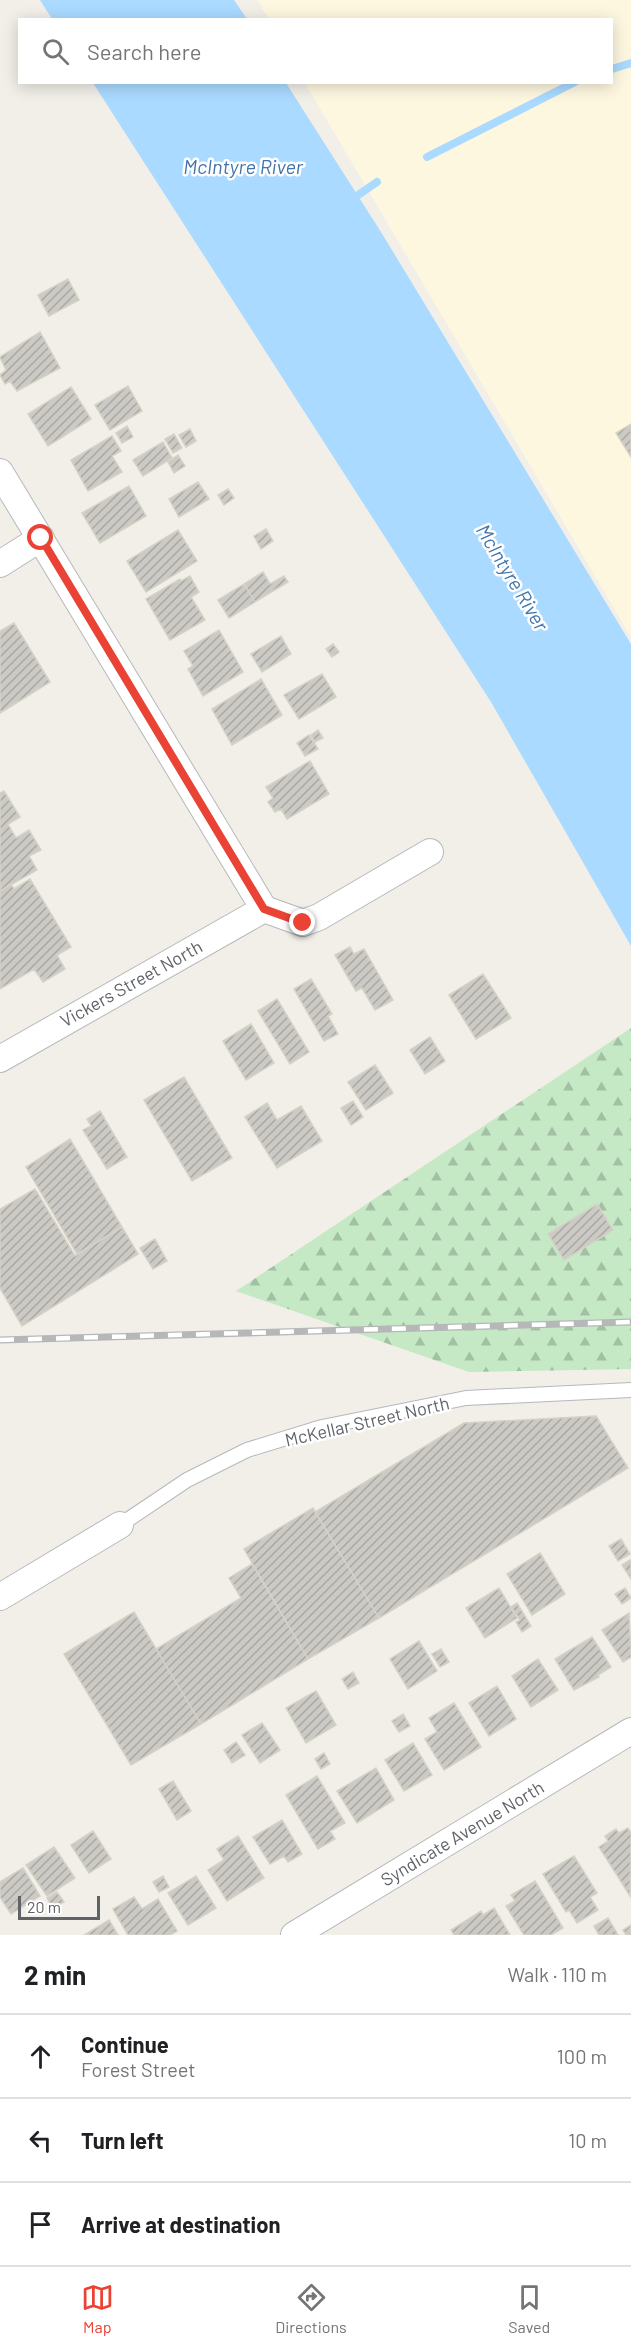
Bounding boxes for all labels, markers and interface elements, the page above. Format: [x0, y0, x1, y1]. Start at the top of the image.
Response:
search box [18, 18, 613, 84]
icon: search [39, 35, 72, 68]
text: Search here [87, 38, 201, 64]
water label: McIntyre River [183, 154, 304, 178]
water label: McIntyre River [472, 519, 555, 635]
route start [27, 524, 53, 550]
route end [289, 909, 315, 935]
street label: Vickers Street North [56, 935, 206, 1031]
street label: McKellar Street North [283, 1391, 451, 1451]
street label: Syndicate Avenue North [376, 1776, 548, 1890]
scale bar [18, 1893, 100, 1920]
text: 20 m [27, 1897, 61, 1916]
text: 2 min [24, 1959, 86, 1990]
text: Walk · 110 m [507, 1962, 607, 1986]
text: Continue [81, 2031, 169, 2057]
icon: ahead [24, 2040, 57, 2073]
text: 100 m [557, 2044, 607, 2068]
text: Forest Street [81, 2057, 196, 2081]
icon: left [24, 2124, 57, 2157]
text: Turn left [81, 2127, 164, 2153]
text: 10 m [568, 2128, 607, 2152]
icon: arrive [24, 2208, 57, 2241]
text: Arrive at destination [81, 2211, 280, 2237]
tab: Map [81, 2281, 114, 2336]
tab: Directions [275, 2281, 347, 2336]
tab: Saved [508, 2281, 550, 2336]

